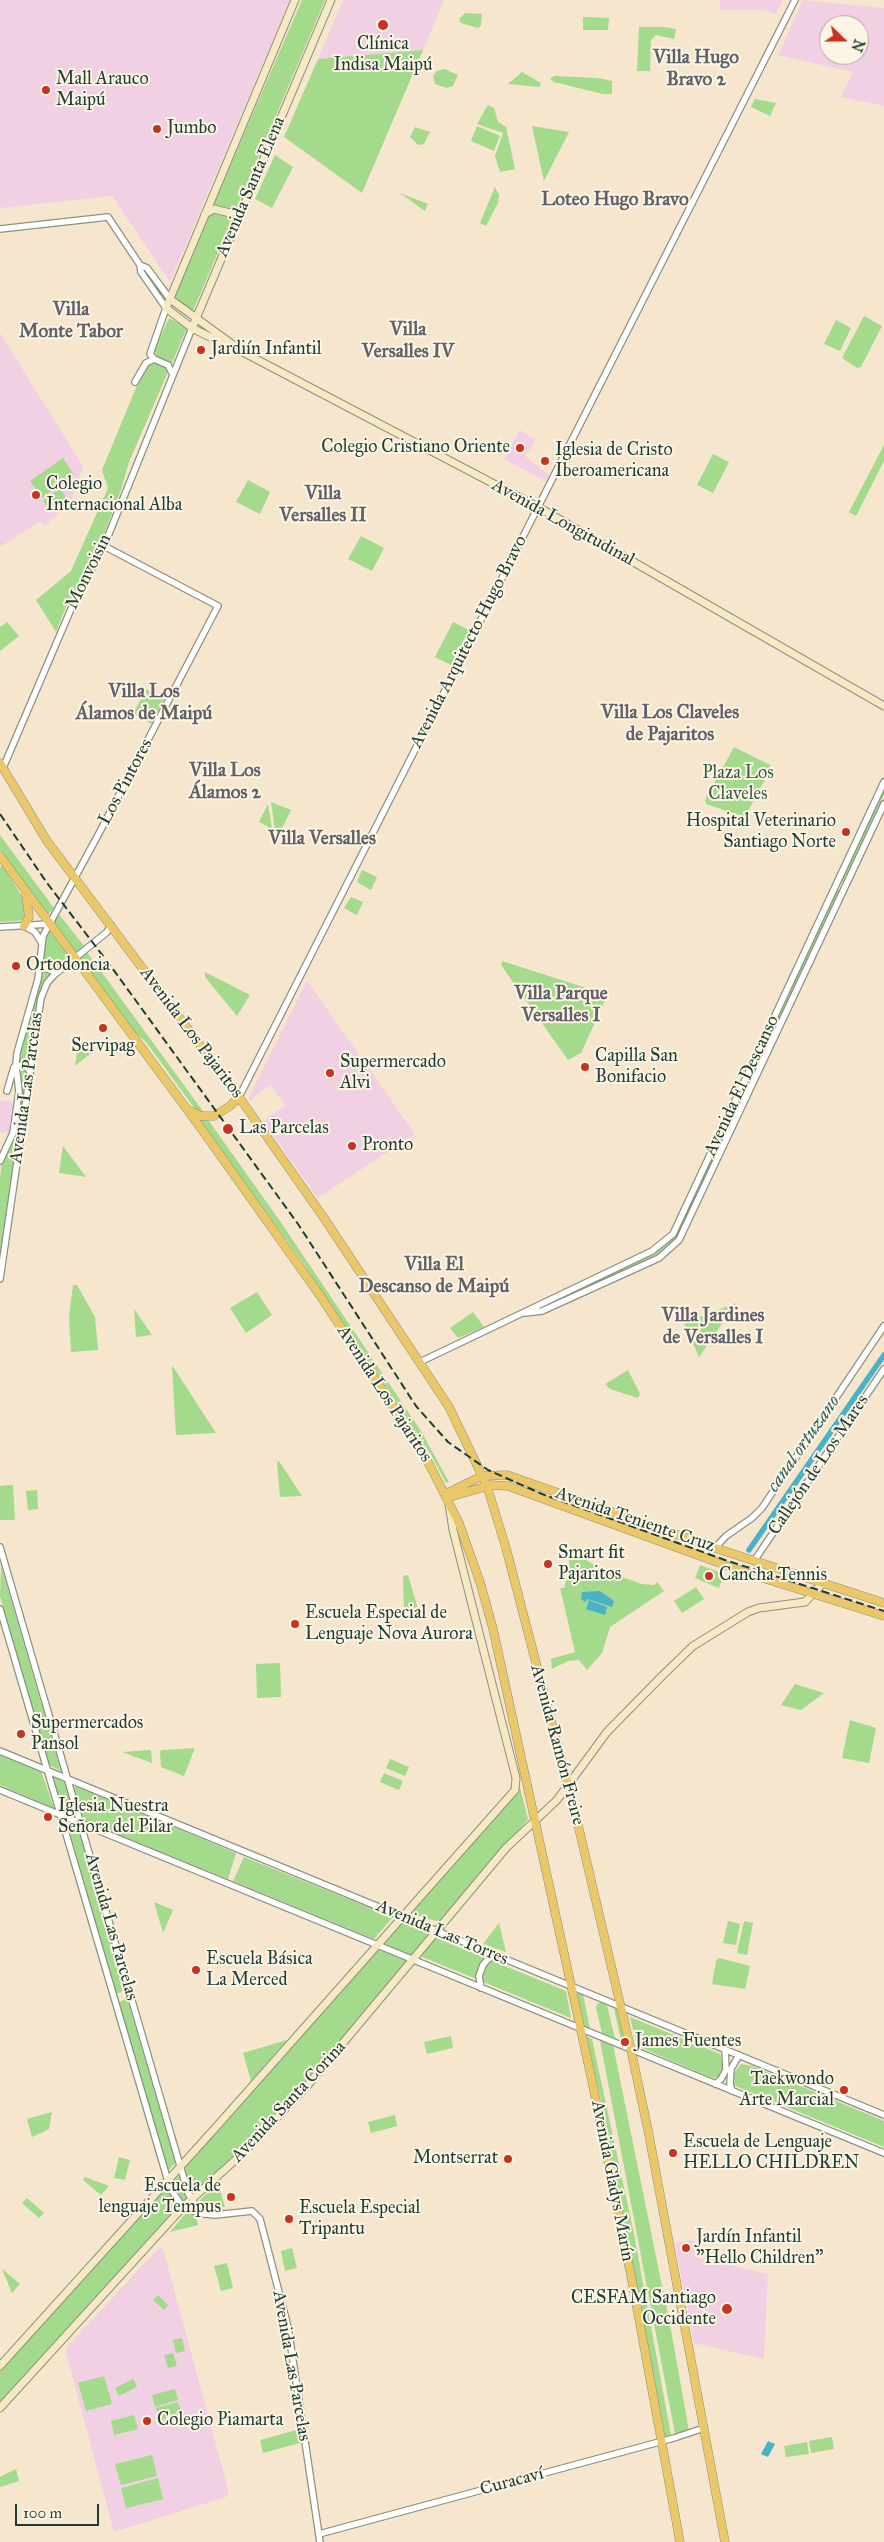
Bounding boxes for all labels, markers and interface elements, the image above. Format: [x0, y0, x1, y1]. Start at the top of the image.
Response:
north arrow [819, 15, 869, 65]
marker: Clínica Indisa Maipú [376, 18, 390, 32]
place label: Clínica Indisa Maipú [333, 34, 433, 76]
text: N [847, 37, 868, 54]
district label: Villa Hugo Bravo 2 [653, 47, 739, 91]
place label: Mall Arauco Maipú [56, 69, 149, 112]
marker: Mall Arauco Maipú [40, 84, 52, 96]
street label: Avenida Santa Elena [212, 114, 290, 260]
place label: Jumbo [167, 118, 216, 140]
marker: Jumbo [151, 123, 163, 135]
district label: Loteo Hugo Bravo [541, 189, 689, 211]
district label: Villa Monte Tabor [19, 299, 123, 343]
district label: Villa Versalles IV [362, 319, 454, 363]
place label: Jardiín Infantil [211, 339, 322, 361]
marker: Jardiín Infantil [195, 344, 207, 356]
place label: Colegio Cristiano Oriente [321, 437, 510, 459]
place label: Iglesia de Cristo Iberoamericana [555, 440, 673, 482]
marker: Colegio Cristiano Oriente [514, 442, 526, 454]
marker: Iglesia de Cristo Iberoamericana [539, 455, 551, 467]
place label: Colegio Internacional Alba [46, 474, 182, 516]
street label: Avenida Longitudinal [488, 475, 638, 571]
district label: Villa Versalles II [279, 483, 367, 527]
marker: Colegio Internacional Alba [30, 489, 42, 501]
street label: Monvoisin [62, 531, 116, 613]
street label: Avenida Arquitecto Hugo Bravo [406, 532, 532, 752]
district label: Villa Los Álamos de Maipú [76, 681, 212, 725]
district label: Villa Los Claveles de Pajaritos [601, 702, 739, 746]
street label: Los Pintores [94, 735, 158, 829]
district label: Villa Los Álamos 2 [189, 760, 261, 804]
park label: Plaza Los Claveles [702, 763, 774, 806]
place label: Hospital Veterinario Santiago Norte [686, 811, 836, 854]
marker: Hospital Veterinario Santiago Norte [840, 826, 852, 838]
district label: Villa Versalles [268, 828, 376, 850]
place label: Ortodoncia [26, 955, 110, 977]
marker: Ortodoncia [10, 960, 22, 972]
street label: Avenida Los Pajaritos [135, 963, 247, 1103]
district label: Villa Parque Versalles I [514, 983, 608, 1027]
street label: Avenida Las Parcelas [6, 1011, 48, 1165]
street label: Avenida El Descanso [700, 1012, 784, 1160]
marker: Servipag [97, 1022, 109, 1034]
place label: Servipag [71, 1036, 135, 1058]
place label: Capilla San Bonifacio [595, 1046, 678, 1088]
place label: Supermercado Alvi [340, 1052, 446, 1094]
marker: Capilla San Bonifacio [579, 1061, 591, 1073]
marker: Supermercado Alvi [324, 1067, 336, 1079]
place label: Las Parcelas [239, 1118, 329, 1140]
marker: Las Parcelas [221, 1122, 235, 1136]
place label: Pronto [362, 1135, 413, 1157]
marker: Pronto [346, 1140, 358, 1152]
district label: Villa El Descanso de Maipú [359, 1254, 509, 1298]
district label: Villa Jardines de Versalles I [662, 1305, 764, 1349]
street label: Avenida Los Pajaritos [332, 1322, 436, 1466]
water label: canal ortuzano [762, 1391, 846, 1497]
street label: Callejón de Los Mares [764, 1391, 874, 1539]
street label: Avenida Teniente Cruz [552, 1483, 718, 1557]
place label: Smart fit Pajaritos [558, 1543, 625, 1586]
marker: Smart fit Pajaritos [542, 1558, 554, 1570]
place label: Cancha Tennis [719, 1565, 827, 1587]
marker: Cancha Tennis [703, 1570, 715, 1582]
place label: Escuela Especial de Lenguaje Nova Aurora [305, 1603, 473, 1646]
marker: Escuela Especial de Lenguaje Nova Aurora [289, 1618, 301, 1630]
street label: Avenida Ramón Freire [525, 1662, 589, 1828]
place label: Supermercados Pansol [31, 1713, 143, 1756]
marker: Supermercados Pansol [15, 1728, 27, 1740]
place label: Iglesia Nuestra Señora del Pilar [58, 1796, 173, 1838]
marker: Iglesia Nuestra Señora del Pilar [42, 1811, 54, 1823]
street label: Avenida Las Parcelas [80, 1851, 142, 2003]
street label: Avenida Las Torres [373, 1895, 511, 1971]
place label: Escuela Básica La Merced [206, 1949, 313, 1992]
marker: Escuela Básica La Merced [190, 1964, 202, 1976]
place label: James Fuentes [635, 2031, 741, 2053]
marker: James Fuentes [619, 2036, 631, 2048]
street label: Avenida Santa Corina [227, 2037, 351, 2167]
place label: Taekwondo Arte Marcial [740, 2069, 834, 2112]
marker: Taekwondo Arte Marcial [838, 2084, 850, 2096]
street label: Avenida Gladys Marín [586, 2099, 638, 2263]
place label: Escuela de Lenguaje HELLO CHILDREN [683, 2132, 859, 2174]
marker: Escuela de Lenguaje HELLO CHILDREN [667, 2147, 679, 2159]
place label: Montserrat [413, 2148, 498, 2170]
marker: Montserrat [502, 2153, 514, 2165]
place label: Escuela de lenguaje Tempus [99, 2176, 221, 2218]
marker: Escuela de lenguaje Tempus [225, 2191, 237, 2203]
place label: Escuela Especial Tripantu [299, 2198, 420, 2240]
marker: Escuela Especial Tripantu [283, 2213, 295, 2225]
place label: Jardín Infantil "Hello Children" [696, 2227, 823, 2270]
marker: Jardín Infantil "Hello Children" [680, 2242, 692, 2254]
place label: CESFAM Santiago Occidente [571, 2288, 716, 2330]
street label: Avenida Las Parcelas [267, 2289, 315, 2443]
marker: CESFAM Santiago Occidente [720, 2302, 734, 2316]
place label: Colegio Piamarta [157, 2410, 283, 2432]
marker: Colegio Piamarta [141, 2415, 153, 2427]
street label: Curacaví [478, 2463, 546, 2501]
scale bar [18, 2494, 101, 2526]
text: 100 m [23, 2504, 62, 2522]

